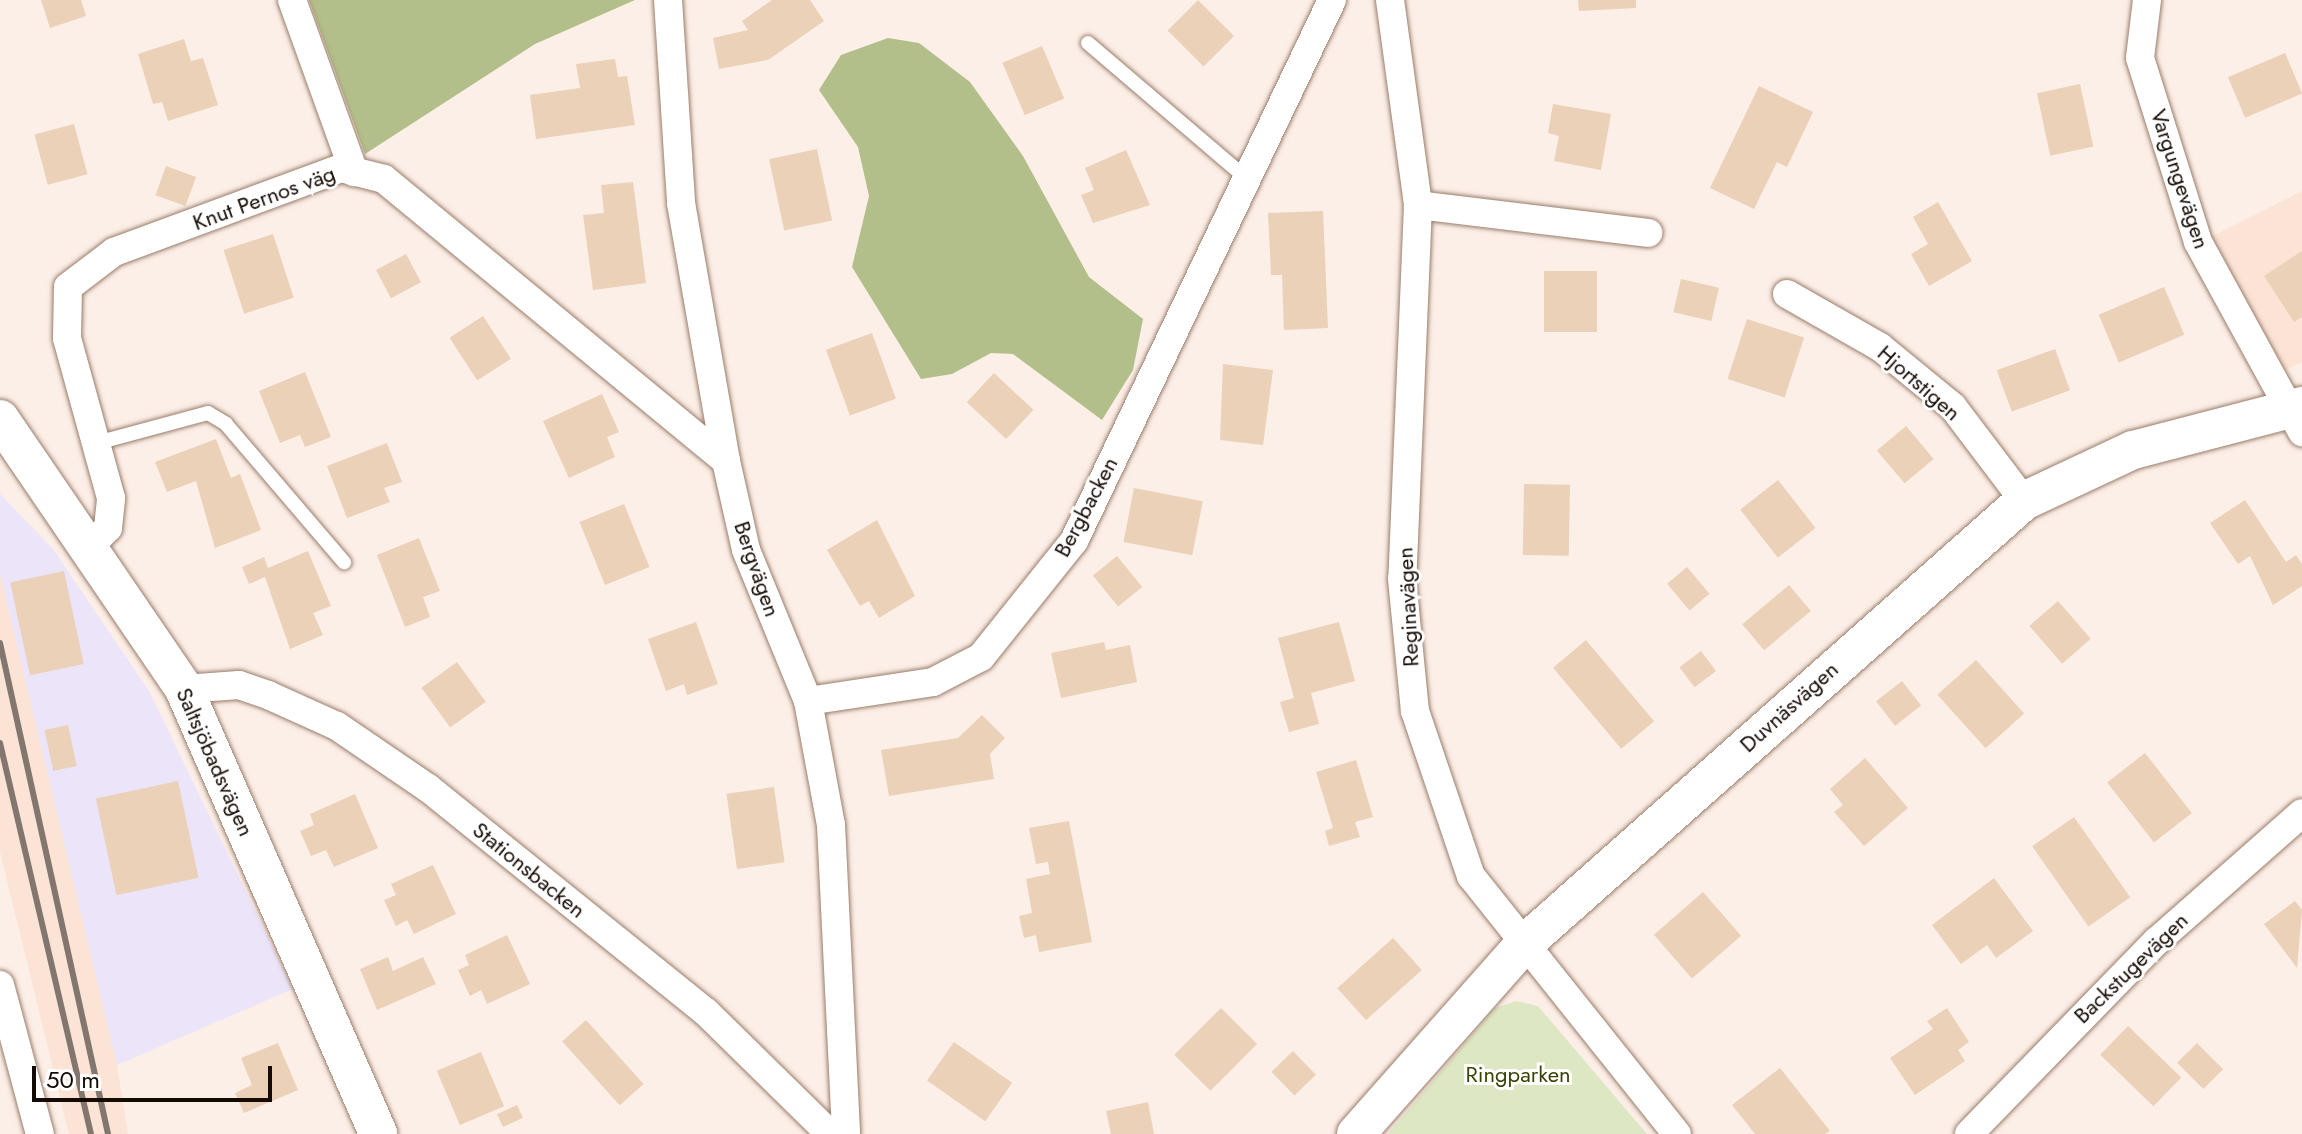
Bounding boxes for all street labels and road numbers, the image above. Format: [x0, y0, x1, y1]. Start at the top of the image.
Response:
street label: Vargungevägen [2145, 106, 2215, 252]
street label: Knut Pernos väg [189, 160, 339, 236]
street label: Hjortstigen [1872, 340, 1966, 426]
street label: Bergbacken [1049, 453, 1123, 561]
street label: Bergvägen [728, 518, 786, 620]
street label: Reginavägen [1392, 547, 1424, 667]
street label: Duvnäsvägen [1734, 656, 1844, 758]
street label: Saltsjöbadsvägen [170, 684, 260, 840]
street label: Stationsbacken [467, 817, 591, 923]
street label: Backstugevägen [2069, 907, 2193, 1029]

